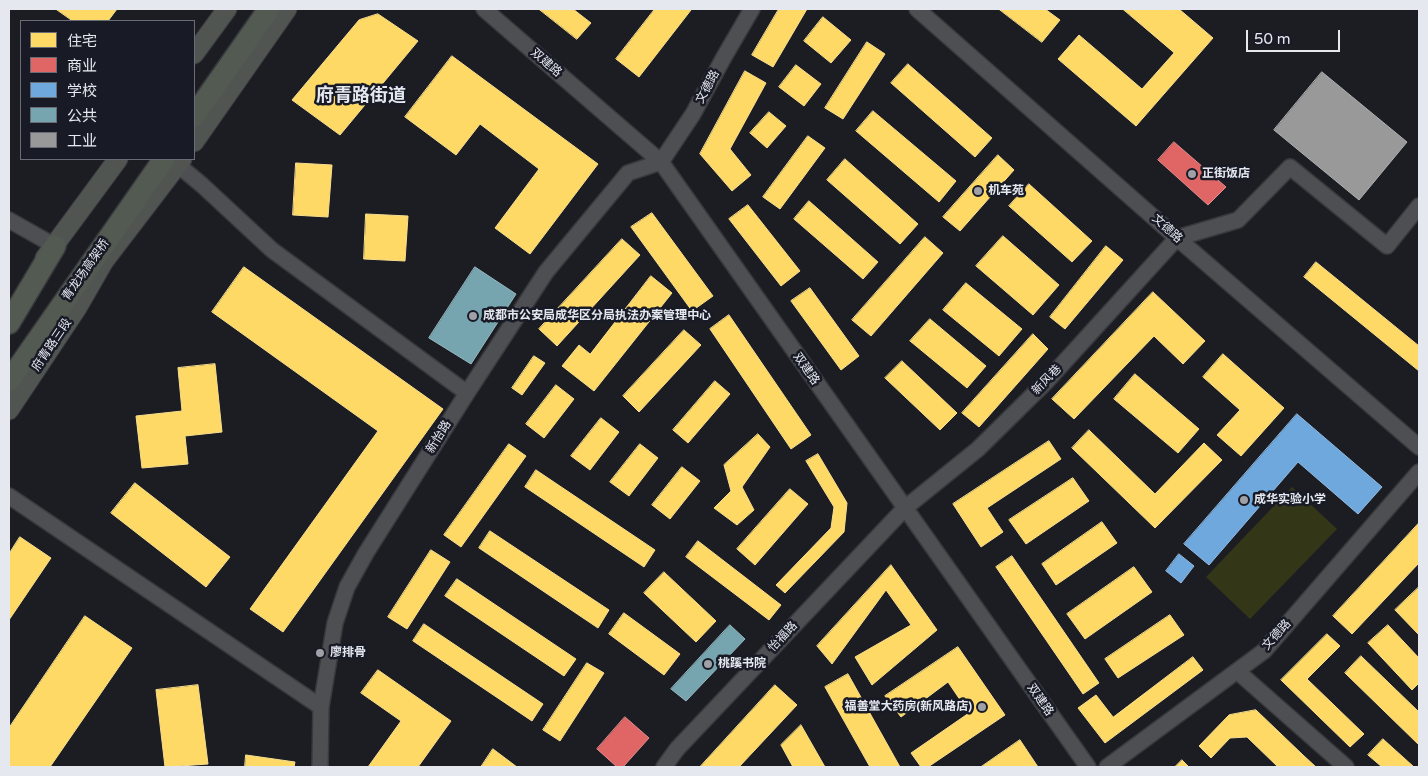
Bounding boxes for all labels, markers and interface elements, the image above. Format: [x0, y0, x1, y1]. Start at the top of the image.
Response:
legend [20, 20, 195, 160]
scale bar [1248, 20, 1342, 52]
text: 50 m [1254, 30, 1291, 48]
text: 住宅 [67, 32, 97, 50]
street label: 双建路 [528, 46, 564, 80]
text: 商业 [67, 57, 97, 75]
street label: 文德路 [693, 68, 723, 106]
text: 学校 [67, 82, 97, 100]
district label: 府青路街道 [316, 85, 406, 107]
text: 公共 [67, 107, 97, 125]
text: 工业 [67, 132, 97, 150]
place label: 正街饭店 [1202, 167, 1250, 181]
marker: 正街饭店 [1186, 168, 1198, 180]
place label: 机车苑 [988, 184, 1024, 198]
marker: 机车苑 [972, 185, 984, 197]
street label: 文德路 [1149, 212, 1185, 246]
street label: 青龙场高架桥 [59, 236, 113, 304]
place label: 成都市公安局成华区分局执法办案管理中心 [483, 309, 711, 323]
marker: 成都市公安局成华区分局执法办案管理中心 [467, 310, 479, 322]
street label: 府青路三段 [29, 316, 75, 374]
street label: 双建路 [790, 350, 822, 388]
street label: 新风巷 [1029, 362, 1065, 398]
street label: 新怡路 [423, 418, 455, 456]
place label: 成华实验小学 [1254, 493, 1326, 507]
marker: 成华实验小学 [1238, 494, 1250, 506]
street label: 文德路 [1260, 617, 1294, 653]
street label: 怡福路 [765, 619, 801, 655]
place label: 廖排骨 [330, 646, 366, 660]
marker: 廖排骨 [314, 647, 326, 659]
place label: 桃蹊书院 [718, 657, 766, 671]
marker: 桃蹊书院 [702, 658, 714, 670]
street label: 双建路 [1024, 681, 1056, 719]
place label: 福善堂大药房(新风路店) [845, 700, 972, 714]
marker: 福善堂大药房(新风路店) [976, 701, 988, 713]

